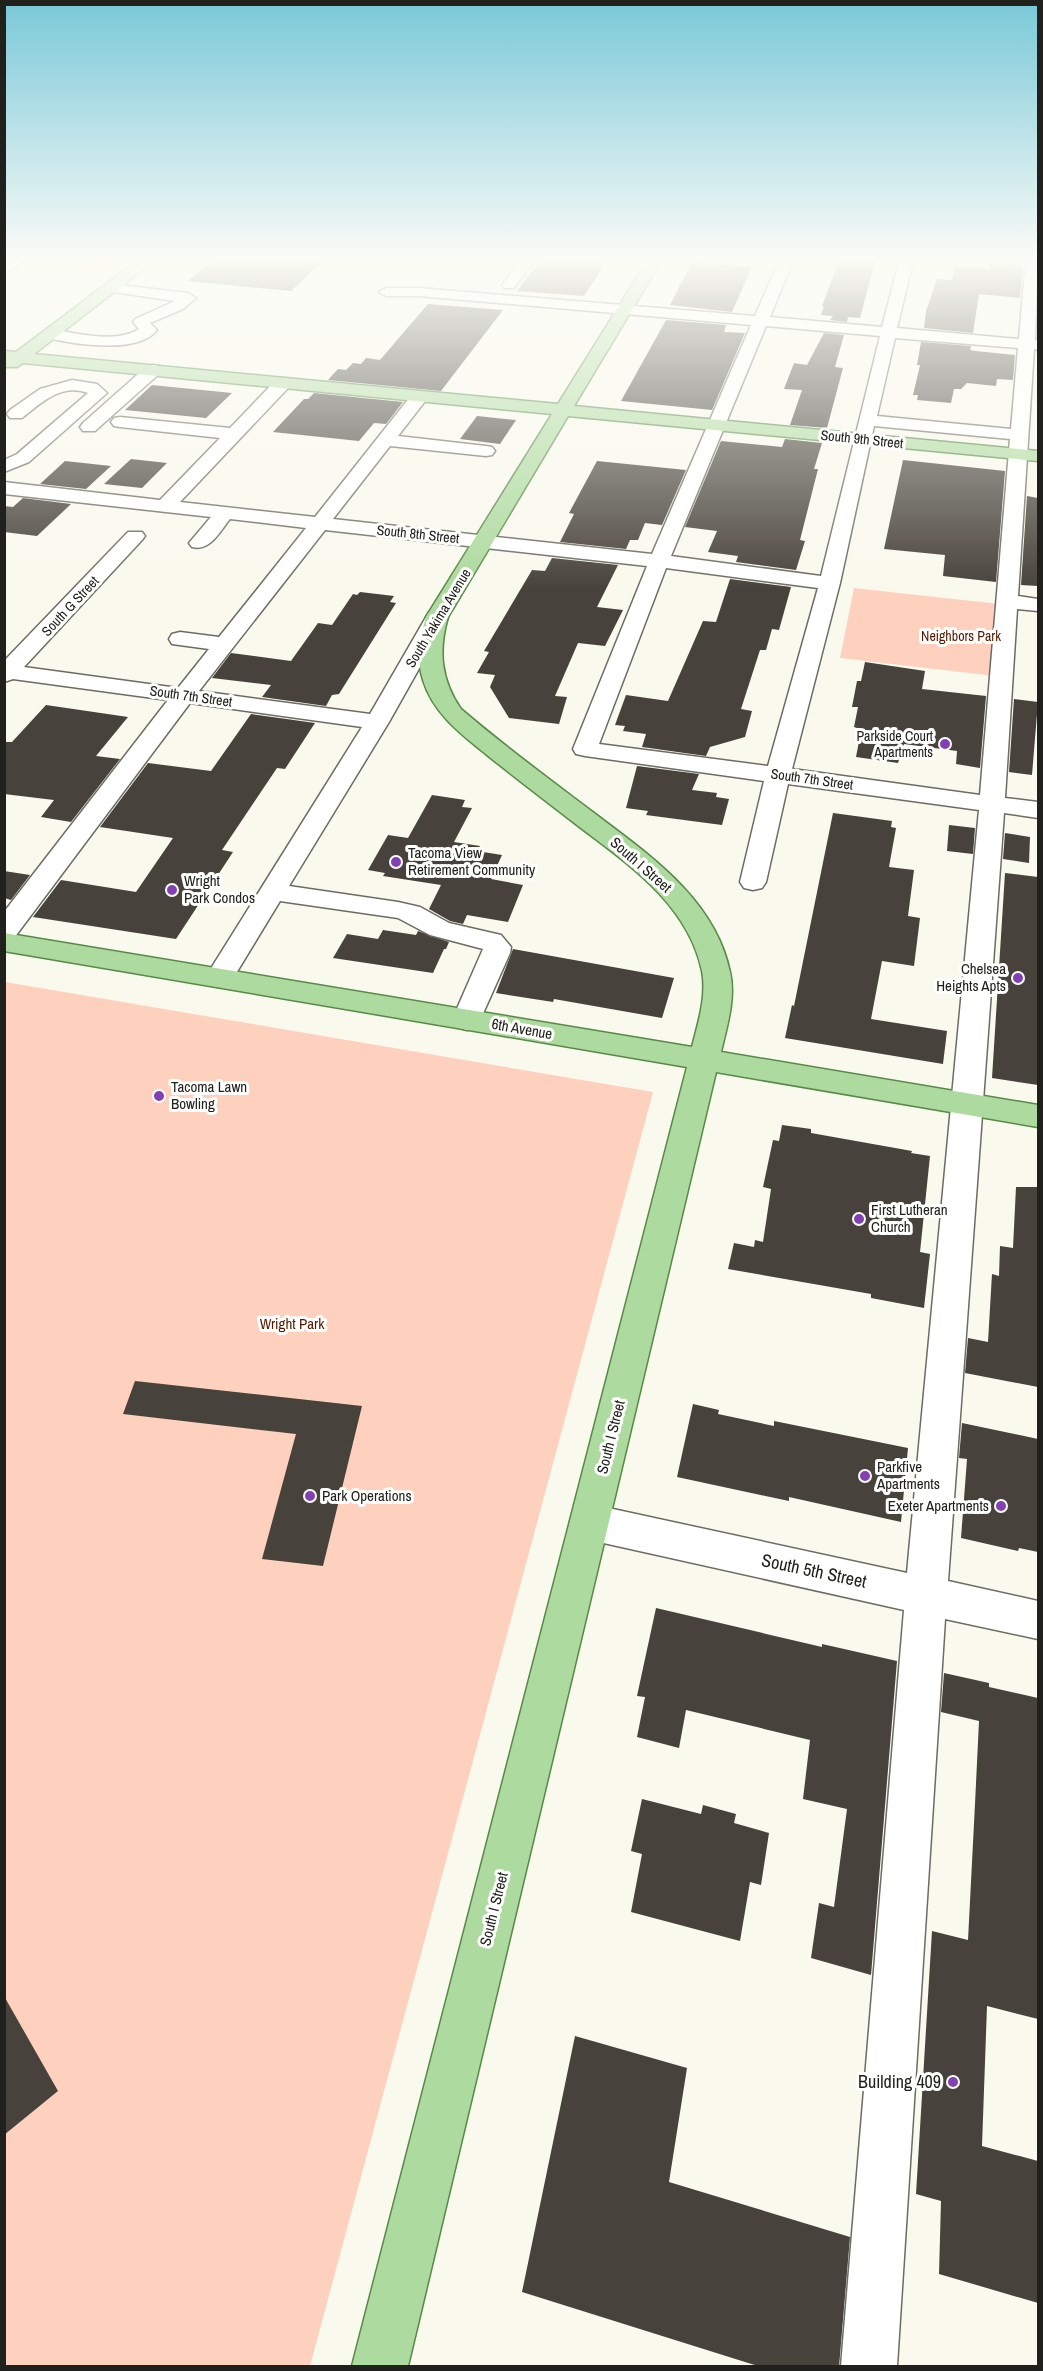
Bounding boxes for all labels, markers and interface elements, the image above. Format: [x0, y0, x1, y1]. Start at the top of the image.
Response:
street label: South 9th Street [820, 426, 904, 452]
street label: South 8th Street [376, 521, 460, 547]
street label: South Yakima Avenue [401, 565, 475, 671]
street label: South G Street [38, 572, 102, 640]
park label: Neighbors Park [921, 627, 1001, 645]
street label: South 7th Street [149, 681, 233, 711]
place label: Parkside Court Apartments [856, 727, 933, 761]
marker: Parkside Court Apartments [938, 737, 952, 751]
street label: South 7th Street [770, 764, 854, 794]
street label: South I Street [606, 832, 677, 898]
place label: Tacoma View Retirement Community [408, 842, 536, 880]
marker: Tacoma View Retirement Community [389, 855, 403, 869]
place label: Wright Park Condos [184, 870, 255, 908]
marker: Wright Park Condos [165, 883, 179, 897]
place label: Chelsea Heights Apts [936, 958, 1006, 996]
marker: Chelsea Heights Apts [1011, 971, 1025, 985]
street label: 6th Avenue [490, 1013, 554, 1044]
place label: Tacoma Lawn Bowling [171, 1076, 247, 1114]
marker: Tacoma Lawn Bowling [152, 1089, 166, 1103]
place label: First Lutheran Church [871, 1199, 948, 1237]
marker: First Lutheran Church [852, 1212, 866, 1226]
park label: Wright Park [260, 1313, 325, 1334]
street label: South I Street [591, 1397, 630, 1476]
place label: Parkfive Apartments [876, 1456, 940, 1494]
marker: Parkfive Apartments [858, 1469, 872, 1483]
place label: Park Operations [322, 1485, 412, 1506]
marker: Park Operations [303, 1489, 317, 1503]
place label: Exeter Apartments [888, 1495, 989, 1516]
marker: Exeter Apartments [994, 1499, 1008, 1513]
street label: South 5th Street [759, 1547, 869, 1594]
street label: South I Street [474, 1869, 513, 1948]
place label: Building 409 [858, 2069, 941, 2094]
marker: Building 409 [946, 2075, 960, 2089]

